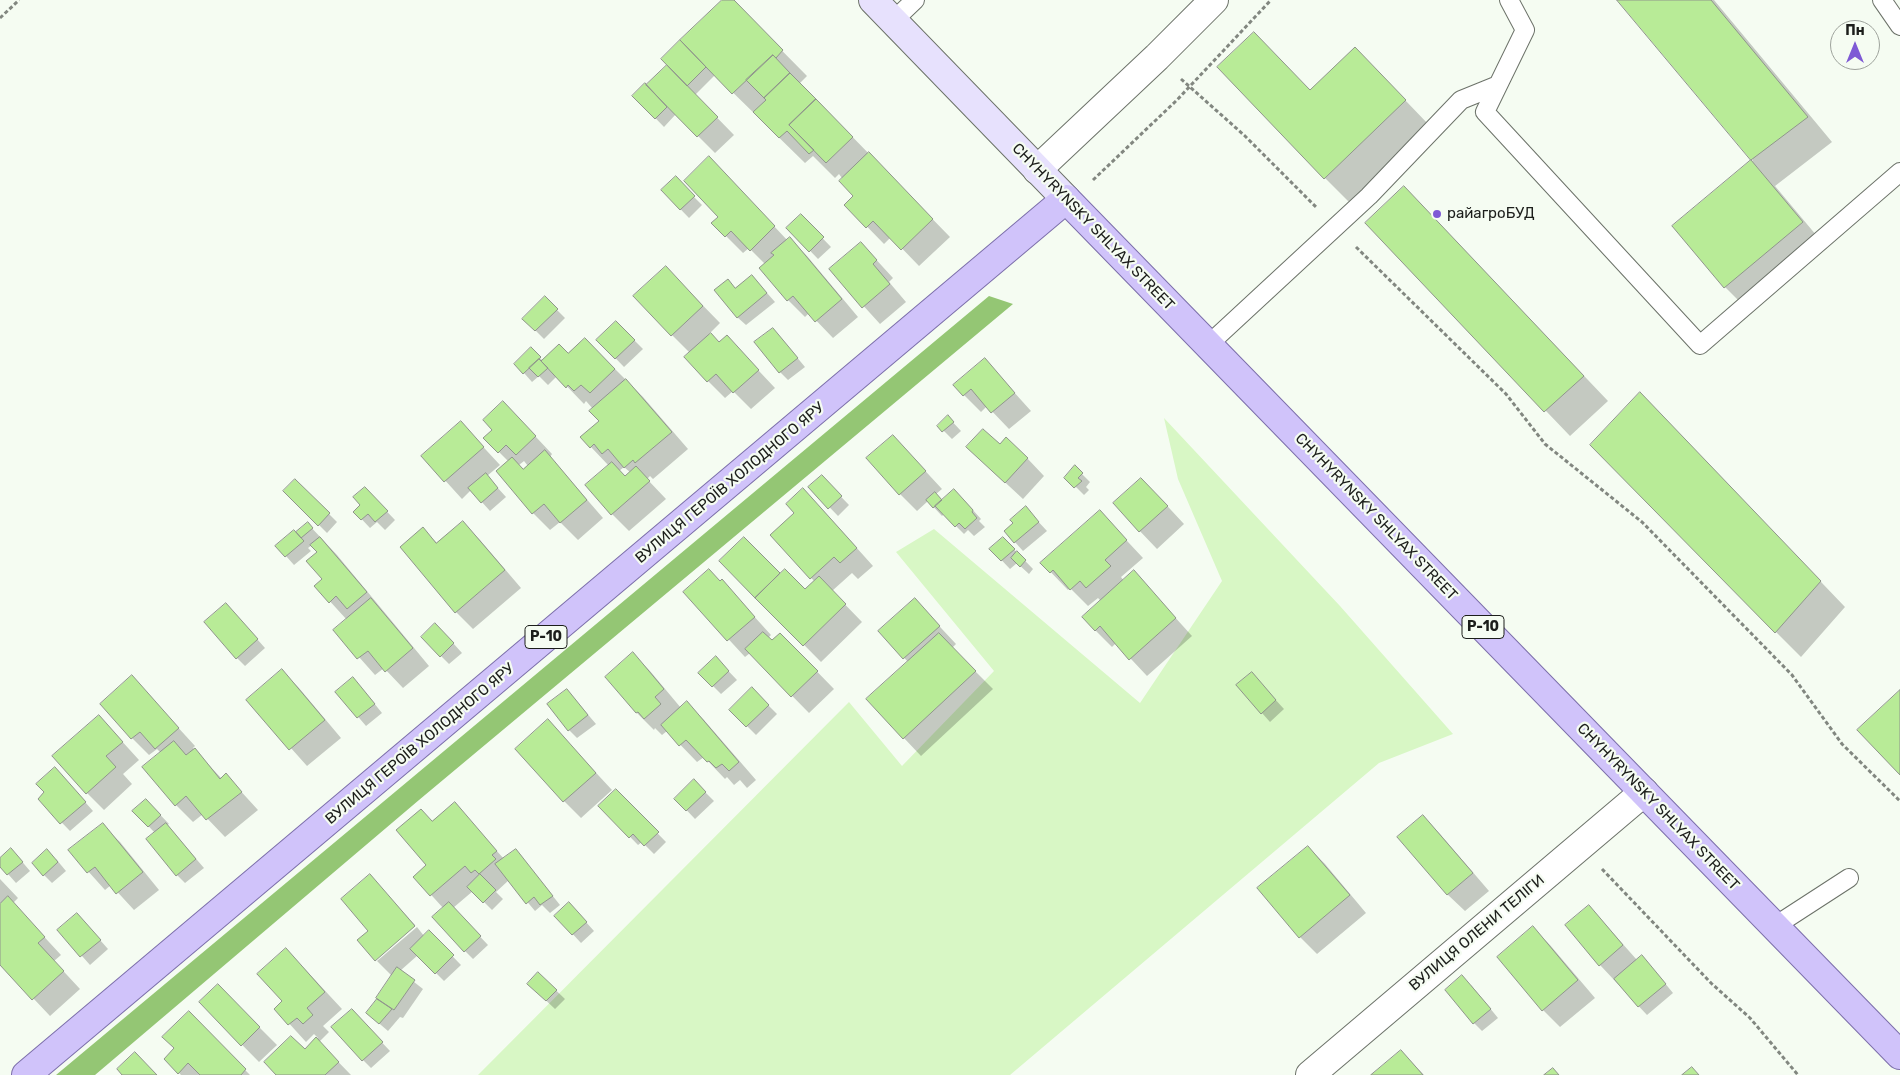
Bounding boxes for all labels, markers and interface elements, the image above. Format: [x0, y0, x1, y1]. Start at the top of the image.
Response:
north arrow [1830, 20, 1880, 70]
text: Пн [1845, 22, 1865, 39]
street label: CHYHYRYNSKY SHLYAX STREET [1008, 140, 1178, 314]
place label: райагроБУД [1447, 205, 1535, 223]
marker: райагроБУД [1431, 208, 1443, 220]
street label: ВУЛИЦЯ ГЕРОЇВ ХОЛОДНОГО ЯРУ [632, 399, 828, 567]
street label: CHYHYRYNSKY SHLYAX STREET [1291, 430, 1461, 604]
road number: Р-10 [1462, 616, 1504, 638]
road number: Р-10 [525, 626, 567, 649]
street label: ВУЛИЦЯ ГЕРОЇВ ХОЛОДНОГО ЯРУ [322, 660, 518, 828]
street label: CHYHYRYNSKY SHLYAX STREET [1573, 720, 1743, 894]
street label: ВУЛИЦЯ ОЛЕНИ ТЕЛІГИ [1406, 871, 1548, 995]

